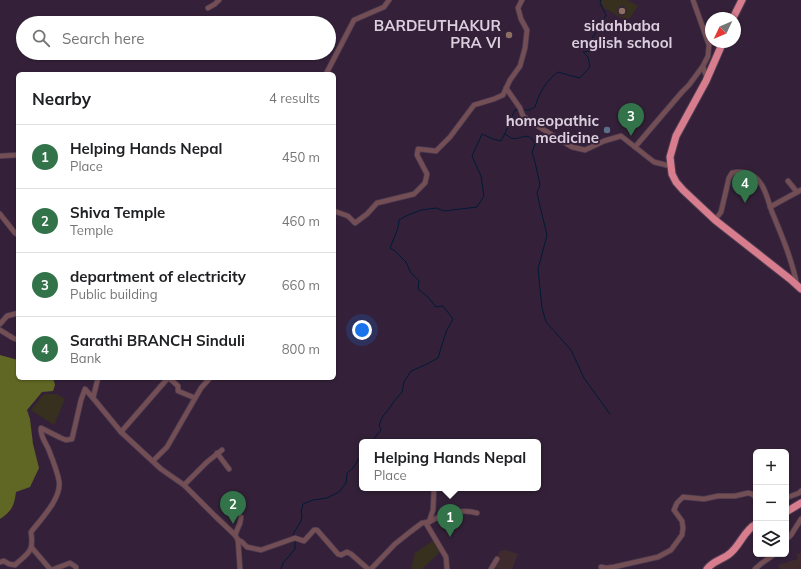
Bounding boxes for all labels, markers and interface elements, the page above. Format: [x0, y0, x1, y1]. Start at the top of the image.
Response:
marker: sidahbaba english school [617, 6, 627, 16]
north arrow [705, 12, 741, 48]
search box [16, 16, 336, 60]
place label: BARDEUTHAKUR PRA VI [374, 16, 501, 52]
place label: sidahbaba english school [572, 16, 672, 52]
icon: search [30, 27, 52, 49]
text: Search here [62, 29, 144, 48]
marker: BARDEUTHAKUR PRA VI [504, 30, 514, 40]
text: Nearby [32, 88, 91, 109]
text: 4 results [269, 90, 320, 106]
pin: 3 [618, 103, 644, 136]
place label: homeopathic medicine [506, 111, 599, 147]
marker: homeopathic medicine [602, 125, 612, 135]
text: Helping Hands Nepal [70, 139, 222, 158]
text: 1 [41, 149, 49, 165]
text: 450 m [282, 149, 320, 165]
text: Place [70, 158, 103, 174]
pin: 4 [732, 170, 758, 203]
text: Shiva Temple [70, 203, 165, 222]
text: 2 [41, 213, 49, 229]
text: 460 m [282, 213, 320, 229]
text: Temple [70, 222, 113, 238]
text: department of electricity [70, 267, 246, 286]
text: 3 [41, 277, 49, 293]
text: 660 m [282, 277, 320, 293]
text: Public building [70, 286, 158, 302]
your location [352, 320, 372, 340]
text: Sarathi BRANCH Sinduli [70, 331, 245, 350]
text: 4 [41, 341, 49, 357]
text: 800 m [282, 341, 320, 357]
text: Bank [70, 350, 101, 366]
popup [359, 439, 541, 491]
text: Helping Hands Nepal [374, 448, 526, 467]
map controls [753, 449, 789, 557]
button: + [753, 449, 789, 485]
text: Place [374, 467, 407, 483]
button: − [753, 485, 789, 521]
pin: 2 [220, 491, 246, 524]
pin: 1 [437, 504, 463, 537]
button: layers [753, 521, 789, 557]

